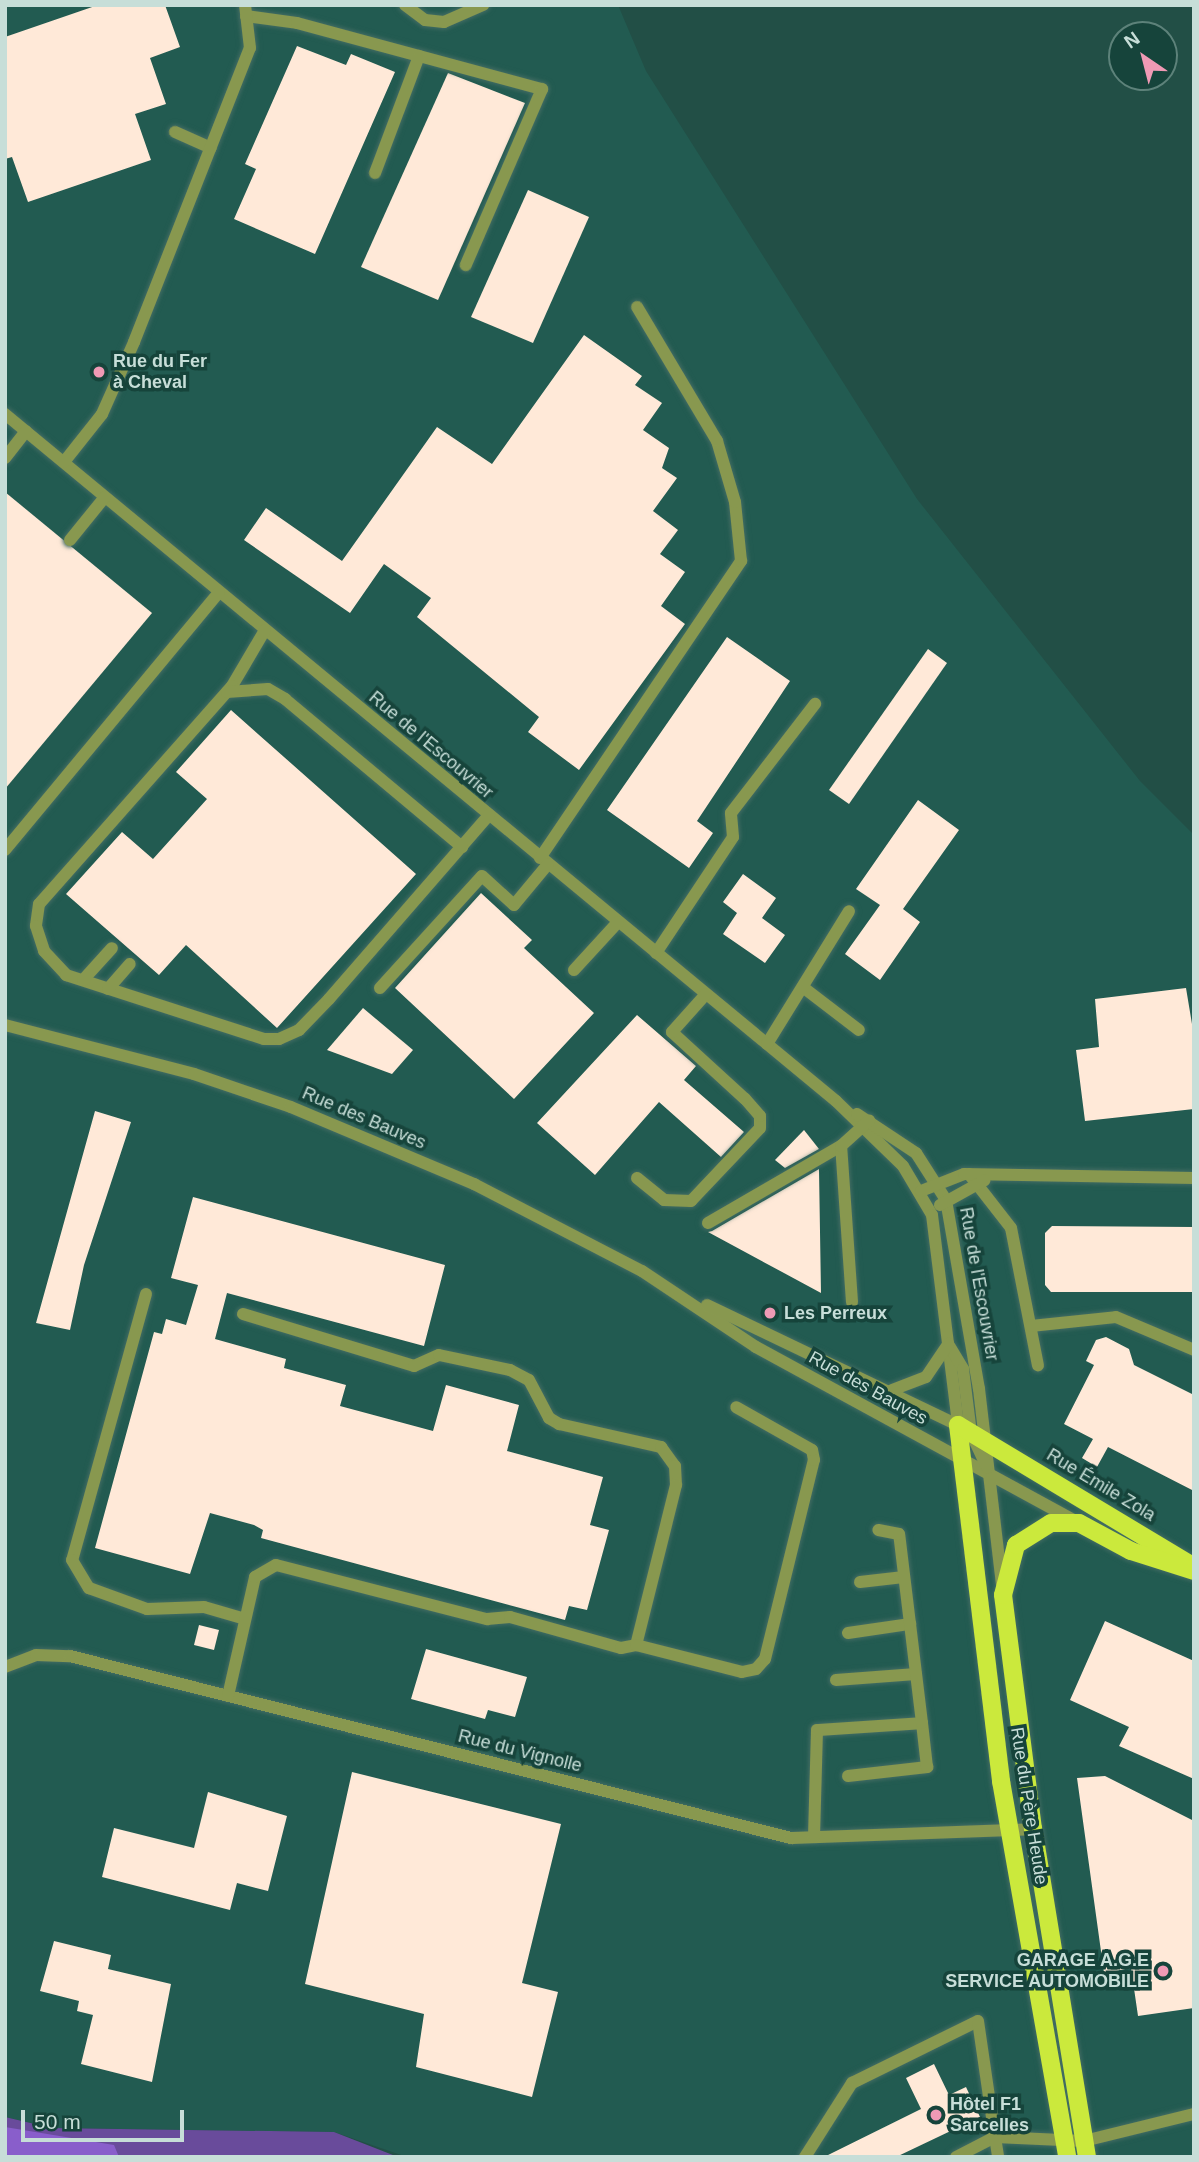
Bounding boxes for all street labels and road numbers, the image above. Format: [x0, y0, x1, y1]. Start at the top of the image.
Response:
street label: Rue de l'Escouvrier [364, 687, 498, 803]
street label: Rue des Bauves [299, 1082, 429, 1154]
street label: Rue de l'Escouvrier [955, 1206, 1003, 1362]
street label: Rue des Bauves [805, 1347, 931, 1429]
street label: Rue Émile Zola [1043, 1444, 1159, 1526]
street label: Rue du Vignolle [456, 1725, 584, 1777]
street label: Rue du Père Heude [1006, 1726, 1052, 1886]

